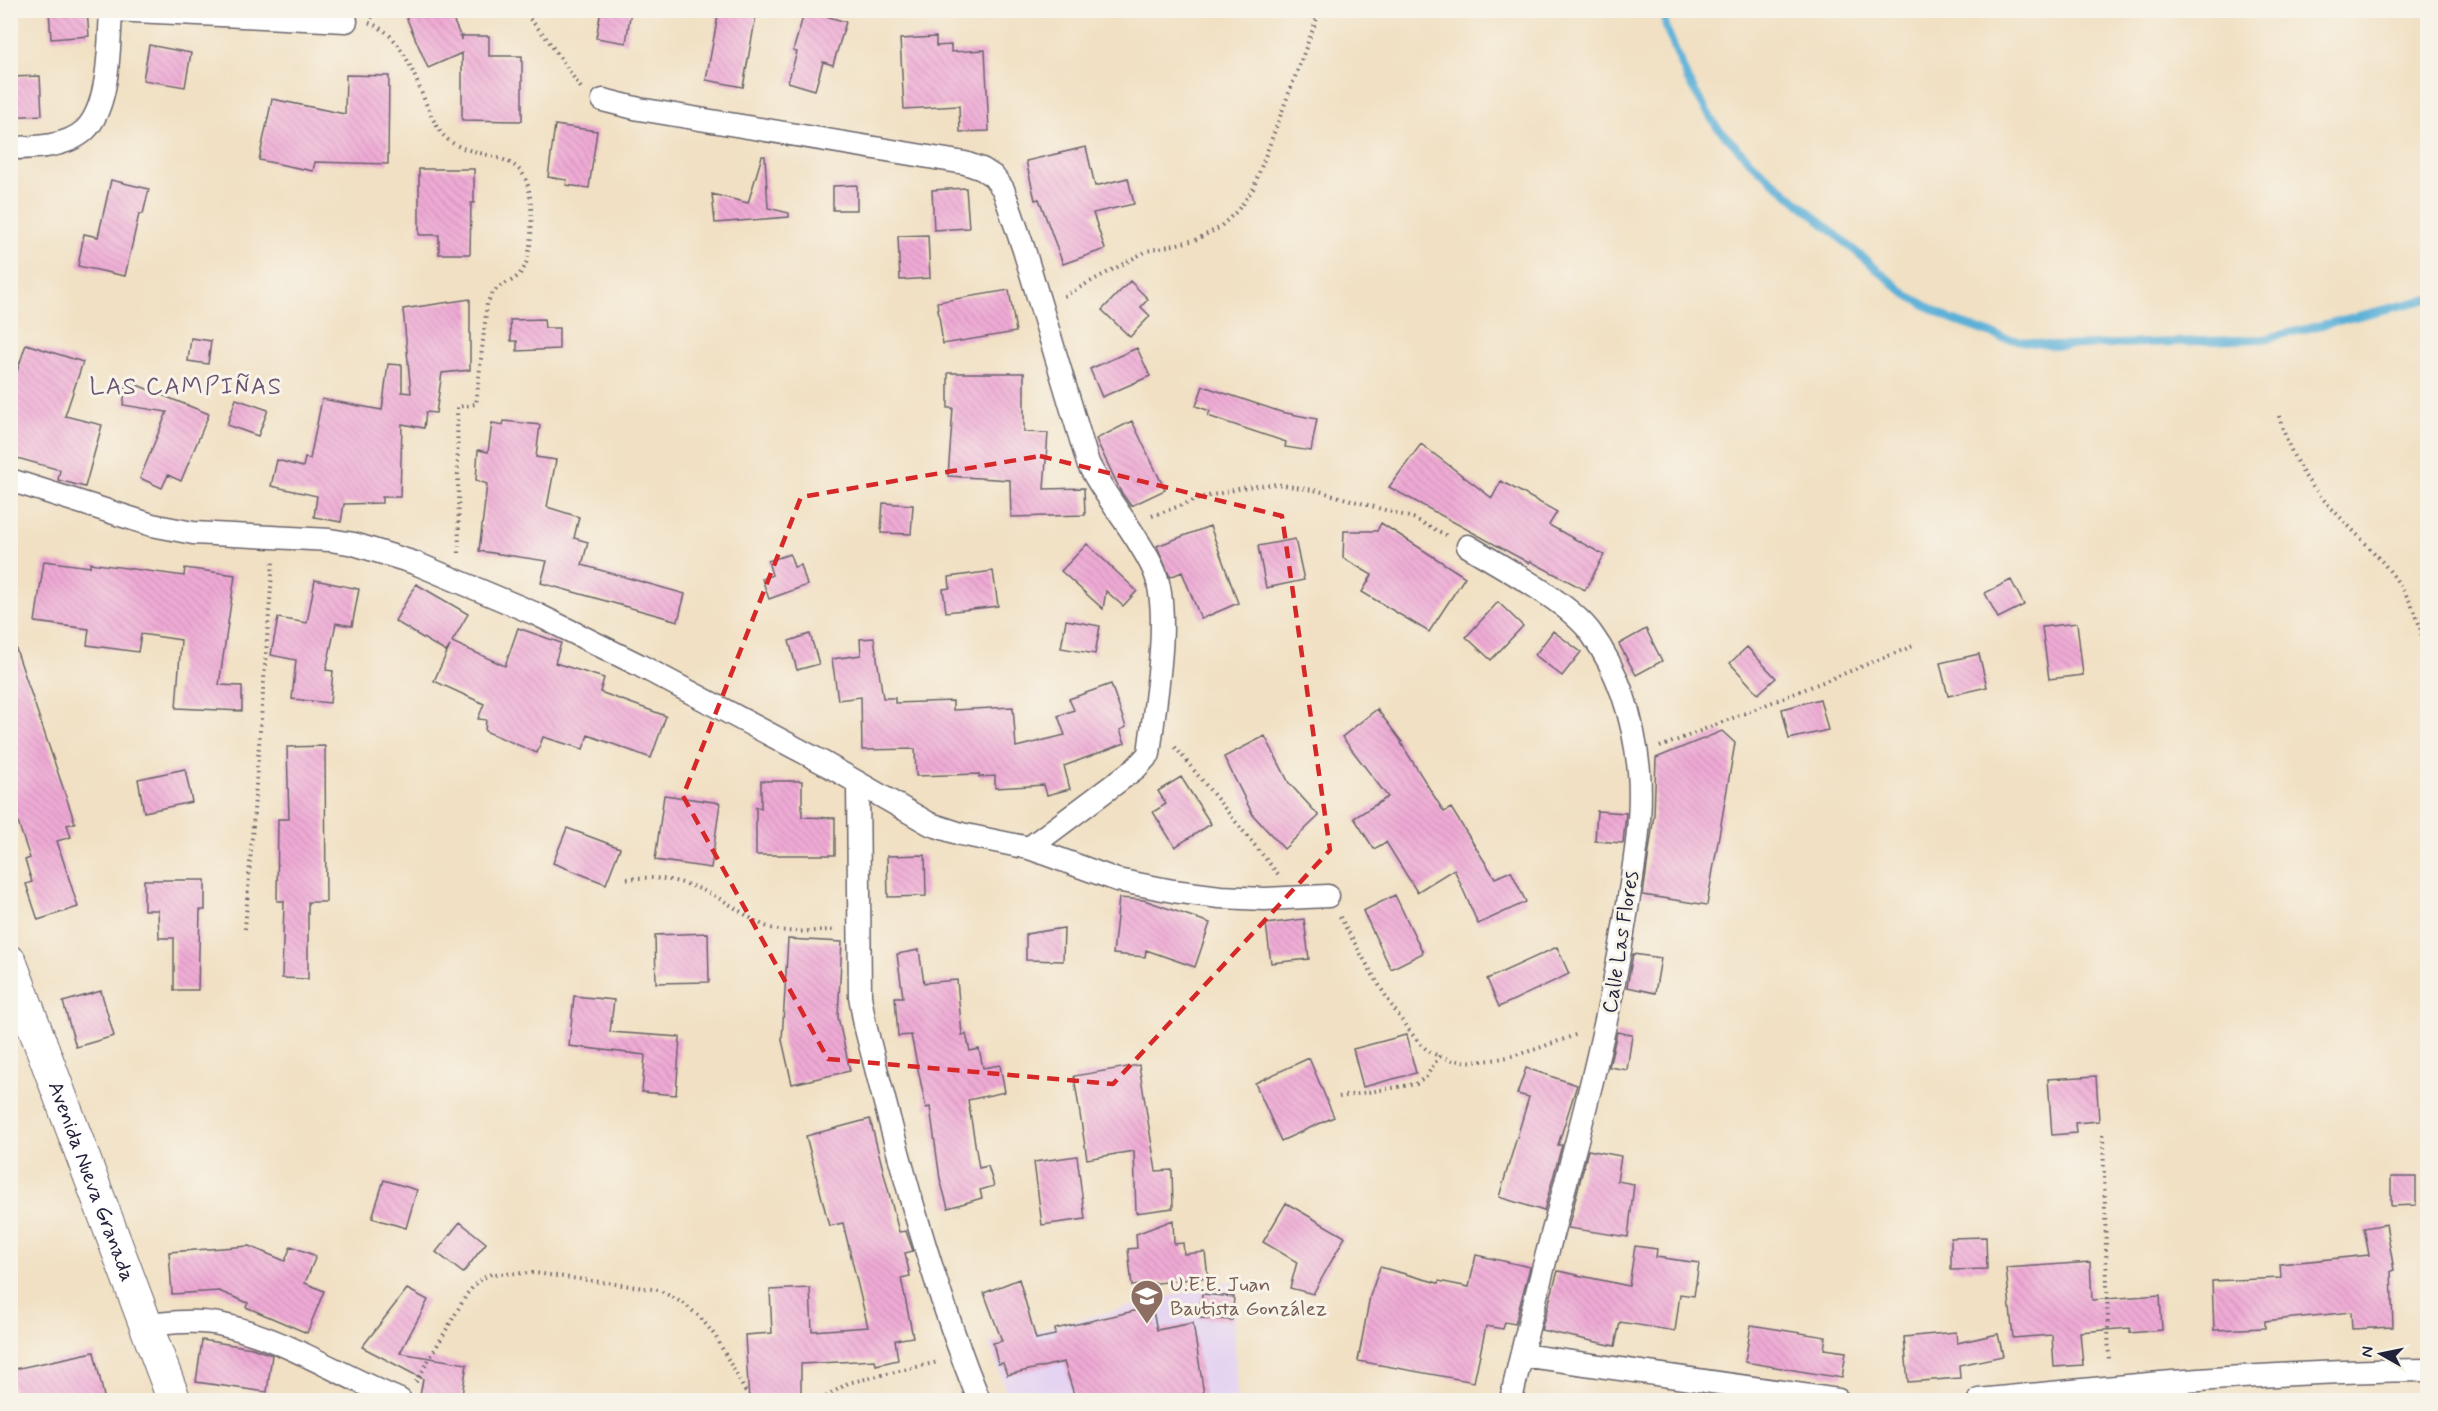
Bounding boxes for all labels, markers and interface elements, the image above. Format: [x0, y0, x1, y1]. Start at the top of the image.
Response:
district label: LAS CAMPIÑAS [89, 372, 283, 403]
street label: Calle Las Flores [1596, 869, 1646, 1015]
street label: Avenida Nueva Granada [41, 1077, 141, 1286]
place label: U.E.E. Juan Bautista González [1170, 1271, 1327, 1323]
school or university icon: U.E.E. Juan Bautista González [1129, 1278, 1165, 1325]
north arrow [2351, 1324, 2411, 1384]
text: N [2356, 1345, 2379, 1359]

